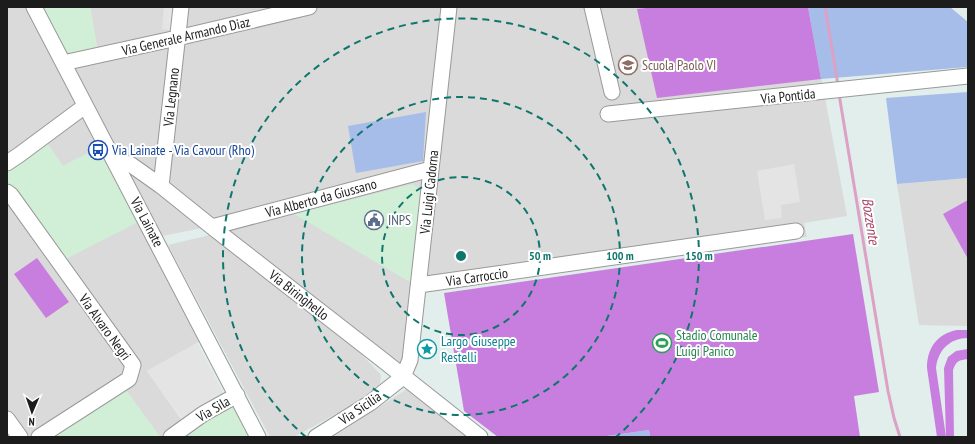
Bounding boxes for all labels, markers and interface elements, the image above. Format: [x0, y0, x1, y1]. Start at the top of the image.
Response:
street label: Via Generale Armando Diaz [119, 12, 252, 60]
school or university icon: Scuola Paolo VI [617, 54, 639, 76]
place label: Scuola Paolo VI [642, 56, 716, 74]
street label: Via Legnano [159, 67, 183, 128]
street label: Via Pontida [759, 84, 816, 108]
bus stop icon: Via Lainate - Via Cavour (Rho) [87, 139, 109, 161]
place label: Via Lainate - Via Cavour (Rho) [111, 141, 255, 159]
street label: Via Luigi Cadorna [416, 149, 442, 236]
street label: Via Alberto da Giussano [263, 175, 379, 222]
street label: Via Lainate [126, 193, 168, 250]
water label: Bozzente [858, 196, 884, 246]
public building icon: INPS [363, 209, 385, 231]
place label: INPS [388, 211, 411, 229]
text: 50 m [529, 248, 551, 263]
text: 100 m [606, 248, 634, 263]
text: 150 m [685, 248, 713, 263]
centre of rings [454, 249, 468, 263]
street label: Via Carroccio [444, 264, 509, 290]
street label: Via Biringhello [265, 265, 333, 324]
street label: Via Alvaro Negri [74, 290, 135, 364]
place label: Stadio Comunale Luigi Panico [676, 326, 758, 360]
place label: Largo Giuseppe Restelli [441, 332, 516, 366]
sports icon: Stadio Comunale Luigi Panico [651, 332, 673, 354]
place icon: Largo Giuseppe Restelli [416, 338, 438, 360]
street label: Via Sicilia [335, 387, 385, 429]
north arrow [12, 392, 52, 432]
street label: Via Sila [192, 392, 233, 426]
text: N [28, 415, 35, 429]

